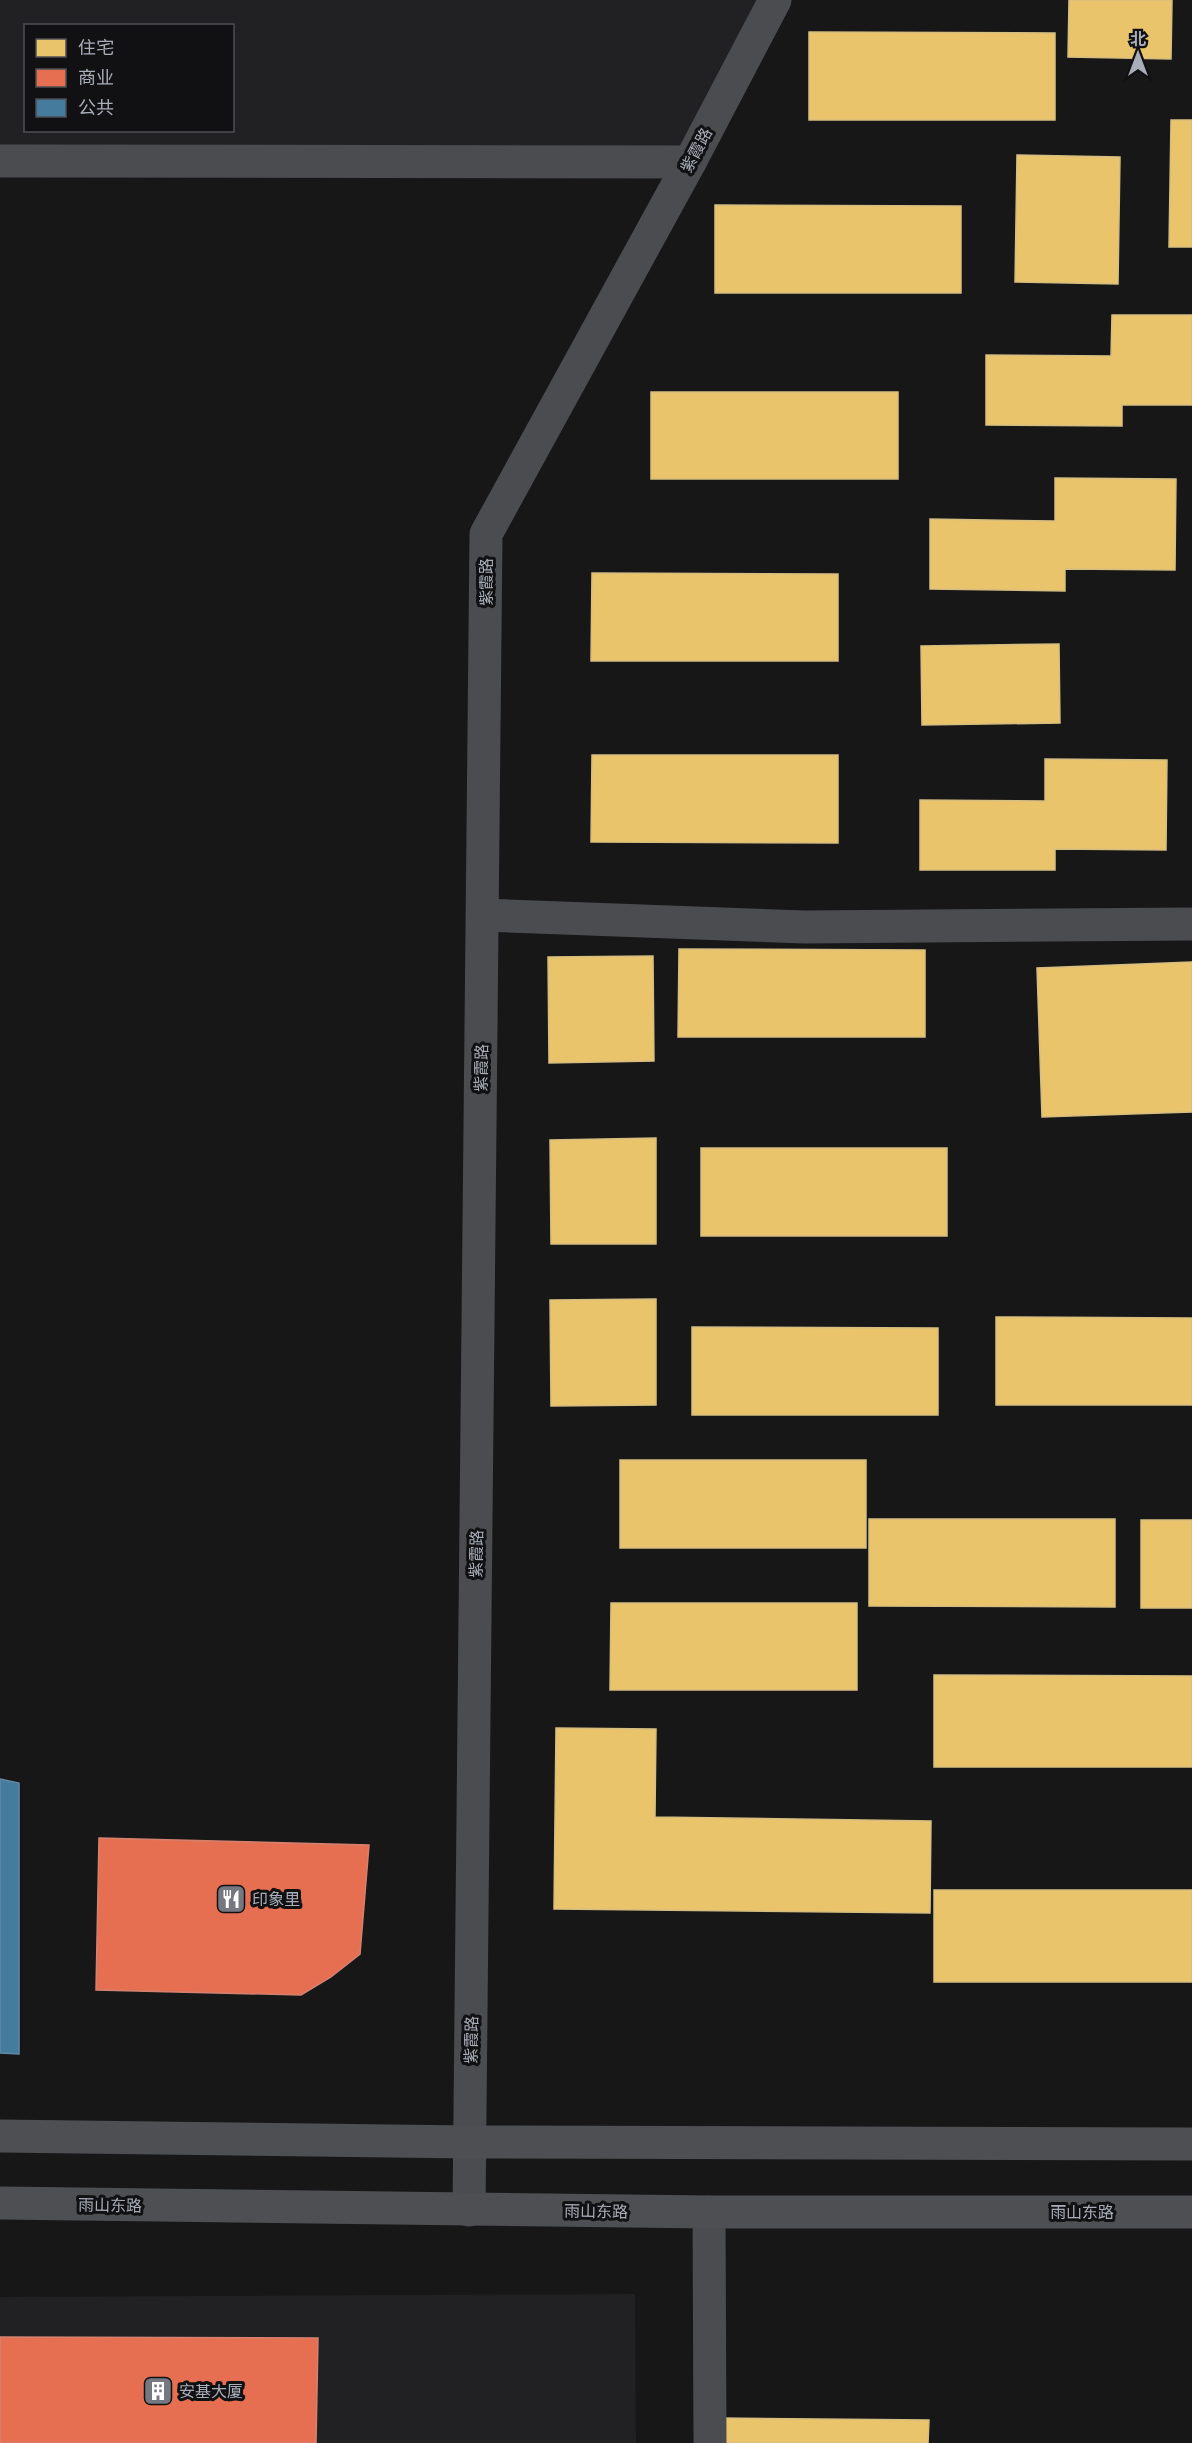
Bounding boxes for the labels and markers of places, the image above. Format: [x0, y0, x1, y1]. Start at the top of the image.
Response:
restaurant icon: 印象里 [215, 1883, 247, 1915]
place label: 印象里 [252, 1888, 300, 1910]
building icon: 安基大厦 [142, 2375, 174, 2407]
place label: 安基大厦 [179, 2380, 243, 2402]

